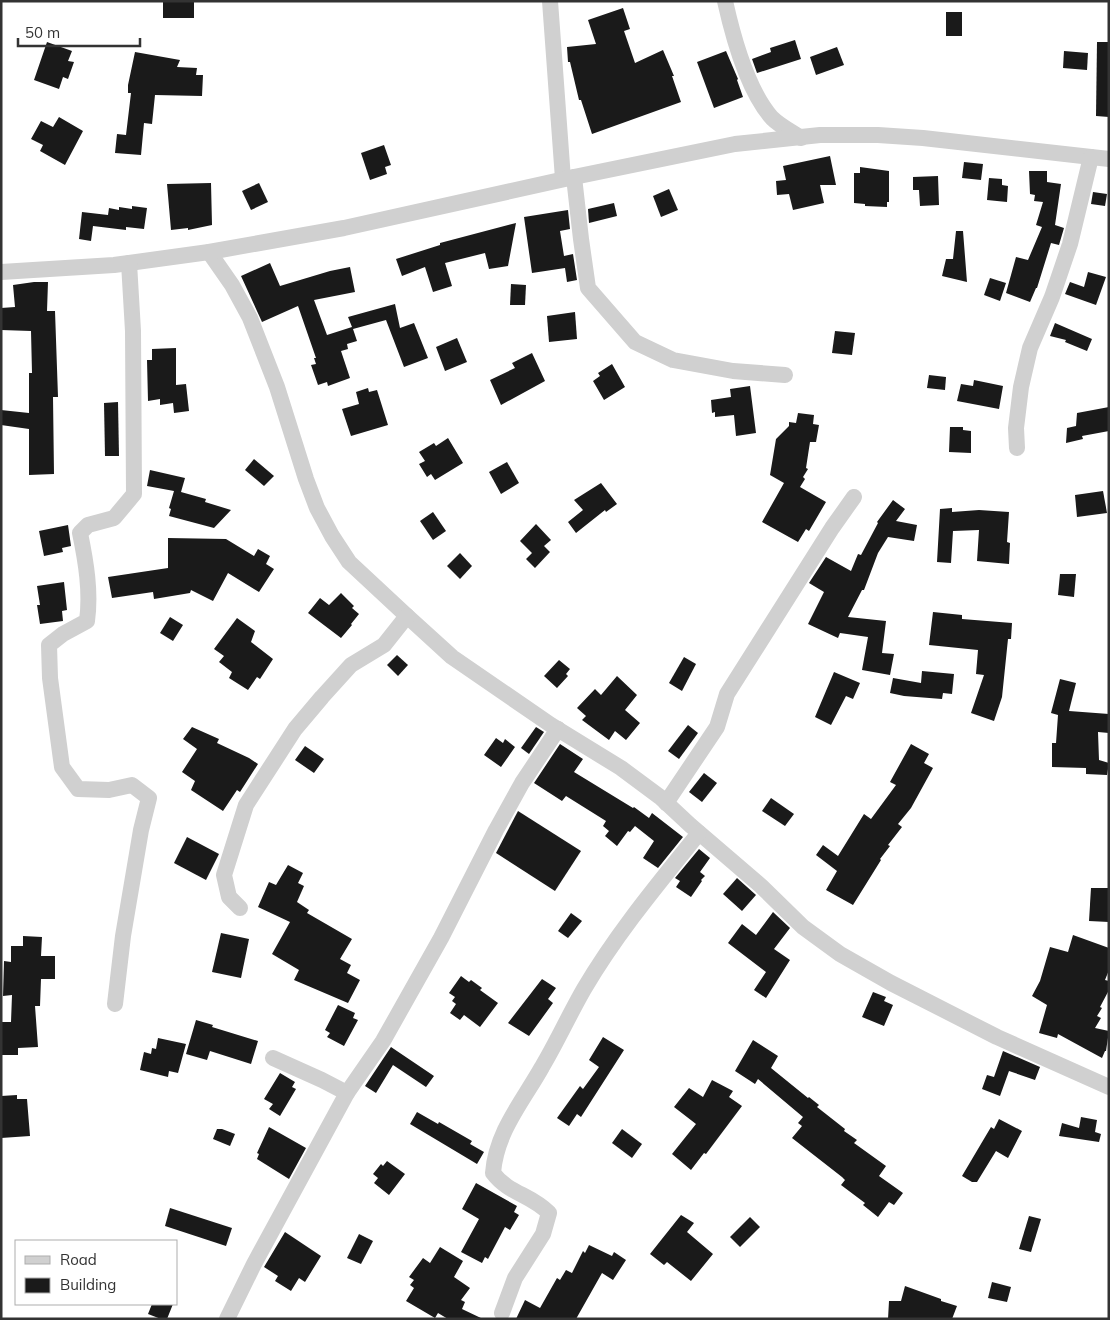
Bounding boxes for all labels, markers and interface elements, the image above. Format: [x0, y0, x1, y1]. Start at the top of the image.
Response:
scale bar [18, 15, 140, 47]
text: 50 m [25, 23, 60, 42]
legend [15, 1240, 178, 1305]
text: Road [60, 1250, 97, 1269]
text: Building [60, 1275, 116, 1294]

